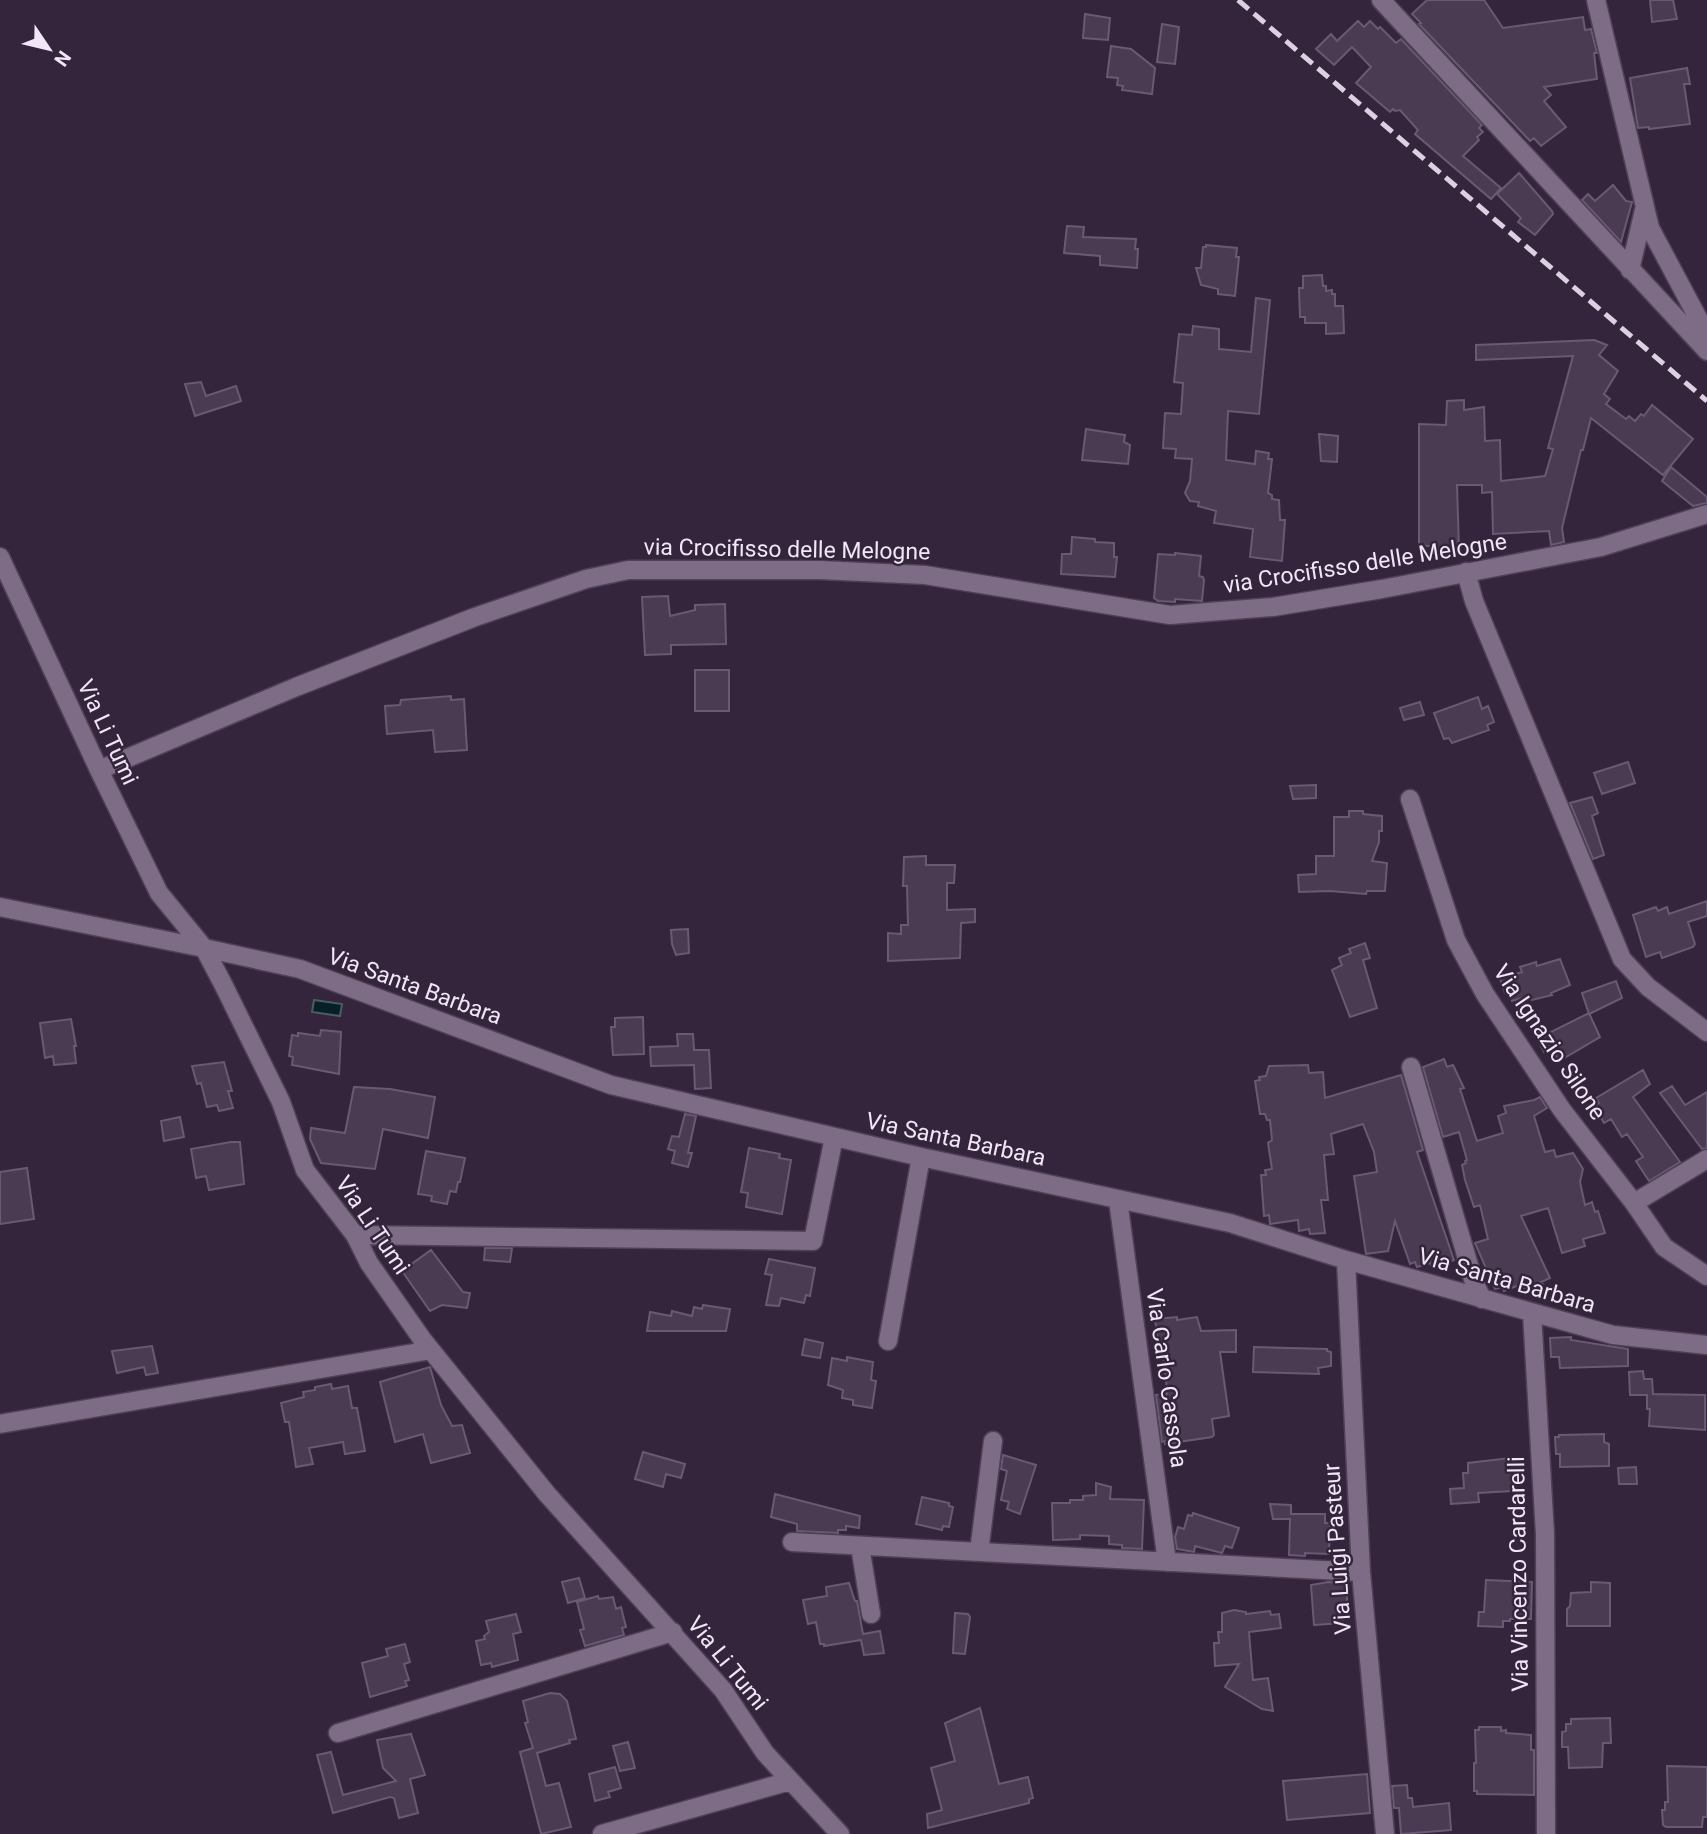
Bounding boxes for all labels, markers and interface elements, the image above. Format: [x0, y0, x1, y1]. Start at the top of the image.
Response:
north arrow [14, 14, 84, 84]
text: N [49, 46, 76, 71]
street label: via Crocifisso delle Melogne [1221, 528, 1509, 599]
street label: via Crocifisso delle Melogne [643, 534, 931, 565]
street label: Via Li Tumi [71, 675, 144, 789]
street label: Via Santa Barbara [324, 942, 505, 1030]
street label: Via Ignazio Silone [1488, 959, 1612, 1125]
street label: Via Santa Barbara [864, 1107, 1048, 1172]
street label: Via Li Tumi [330, 1171, 415, 1280]
street label: Via Santa Barbara [1415, 1242, 1599, 1319]
street label: Via Carlo Cassola [1141, 1287, 1192, 1469]
street label: Via Vincenzo Cardarelli [1503, 1456, 1534, 1692]
street label: Via Luigi Pasteur [1318, 1462, 1357, 1636]
street label: Via Li Tumi [682, 1611, 774, 1716]

